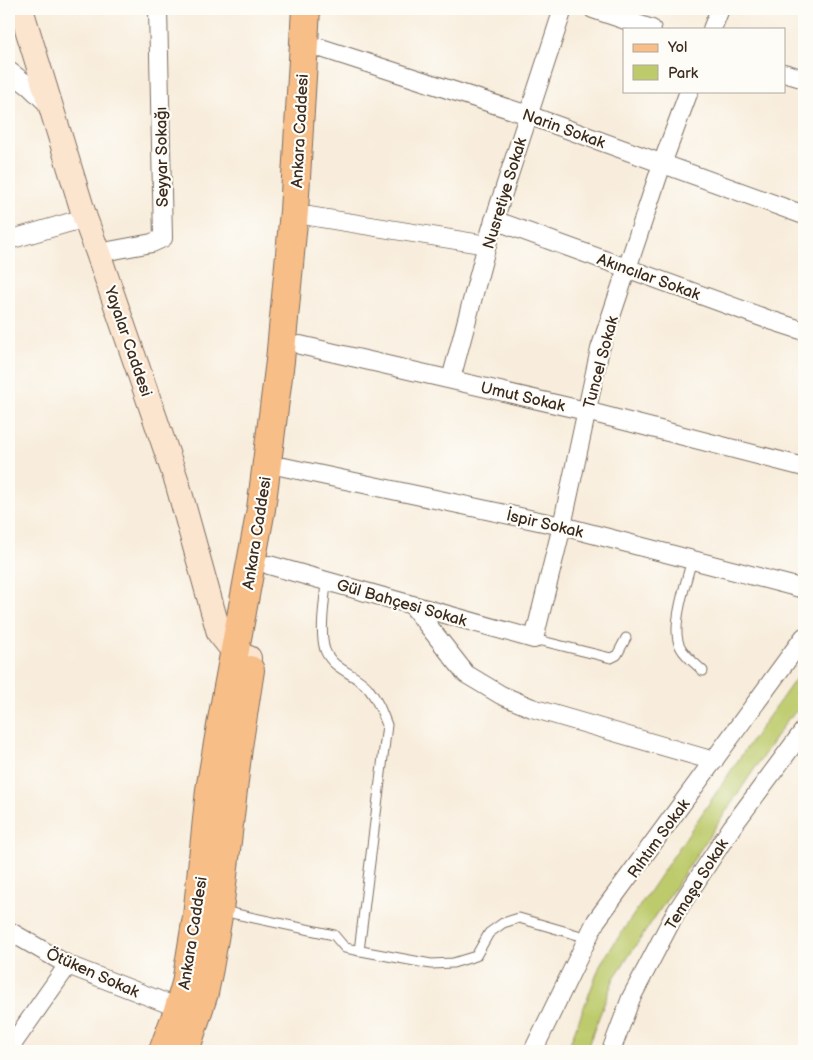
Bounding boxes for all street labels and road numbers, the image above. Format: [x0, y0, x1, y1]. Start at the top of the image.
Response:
street label: Ankara Caddesi [288, 74, 313, 189]
street label: Narin Sokak [519, 106, 608, 153]
street label: Seyyar Sokağı [152, 107, 173, 207]
street label: Nusretiye Sokak [479, 135, 531, 251]
street label: Akıncılar Sokak [594, 250, 703, 305]
street label: Yayalar Caddesi [99, 283, 155, 399]
street label: Tuncel Sokak [580, 314, 623, 411]
street label: Umut Sokak [479, 379, 567, 416]
street label: Ankara Caddesi [239, 475, 276, 591]
street label: İspir Sokak [504, 504, 586, 543]
street label: Gül Bahçesi Sokak [334, 576, 469, 631]
street label: Rıhtım Sokak [624, 795, 694, 882]
street label: Temaşa Sokak [662, 836, 733, 934]
street label: Ankara Caddesi [175, 875, 212, 991]
street label: Ötüken Sokak [43, 943, 143, 1002]

